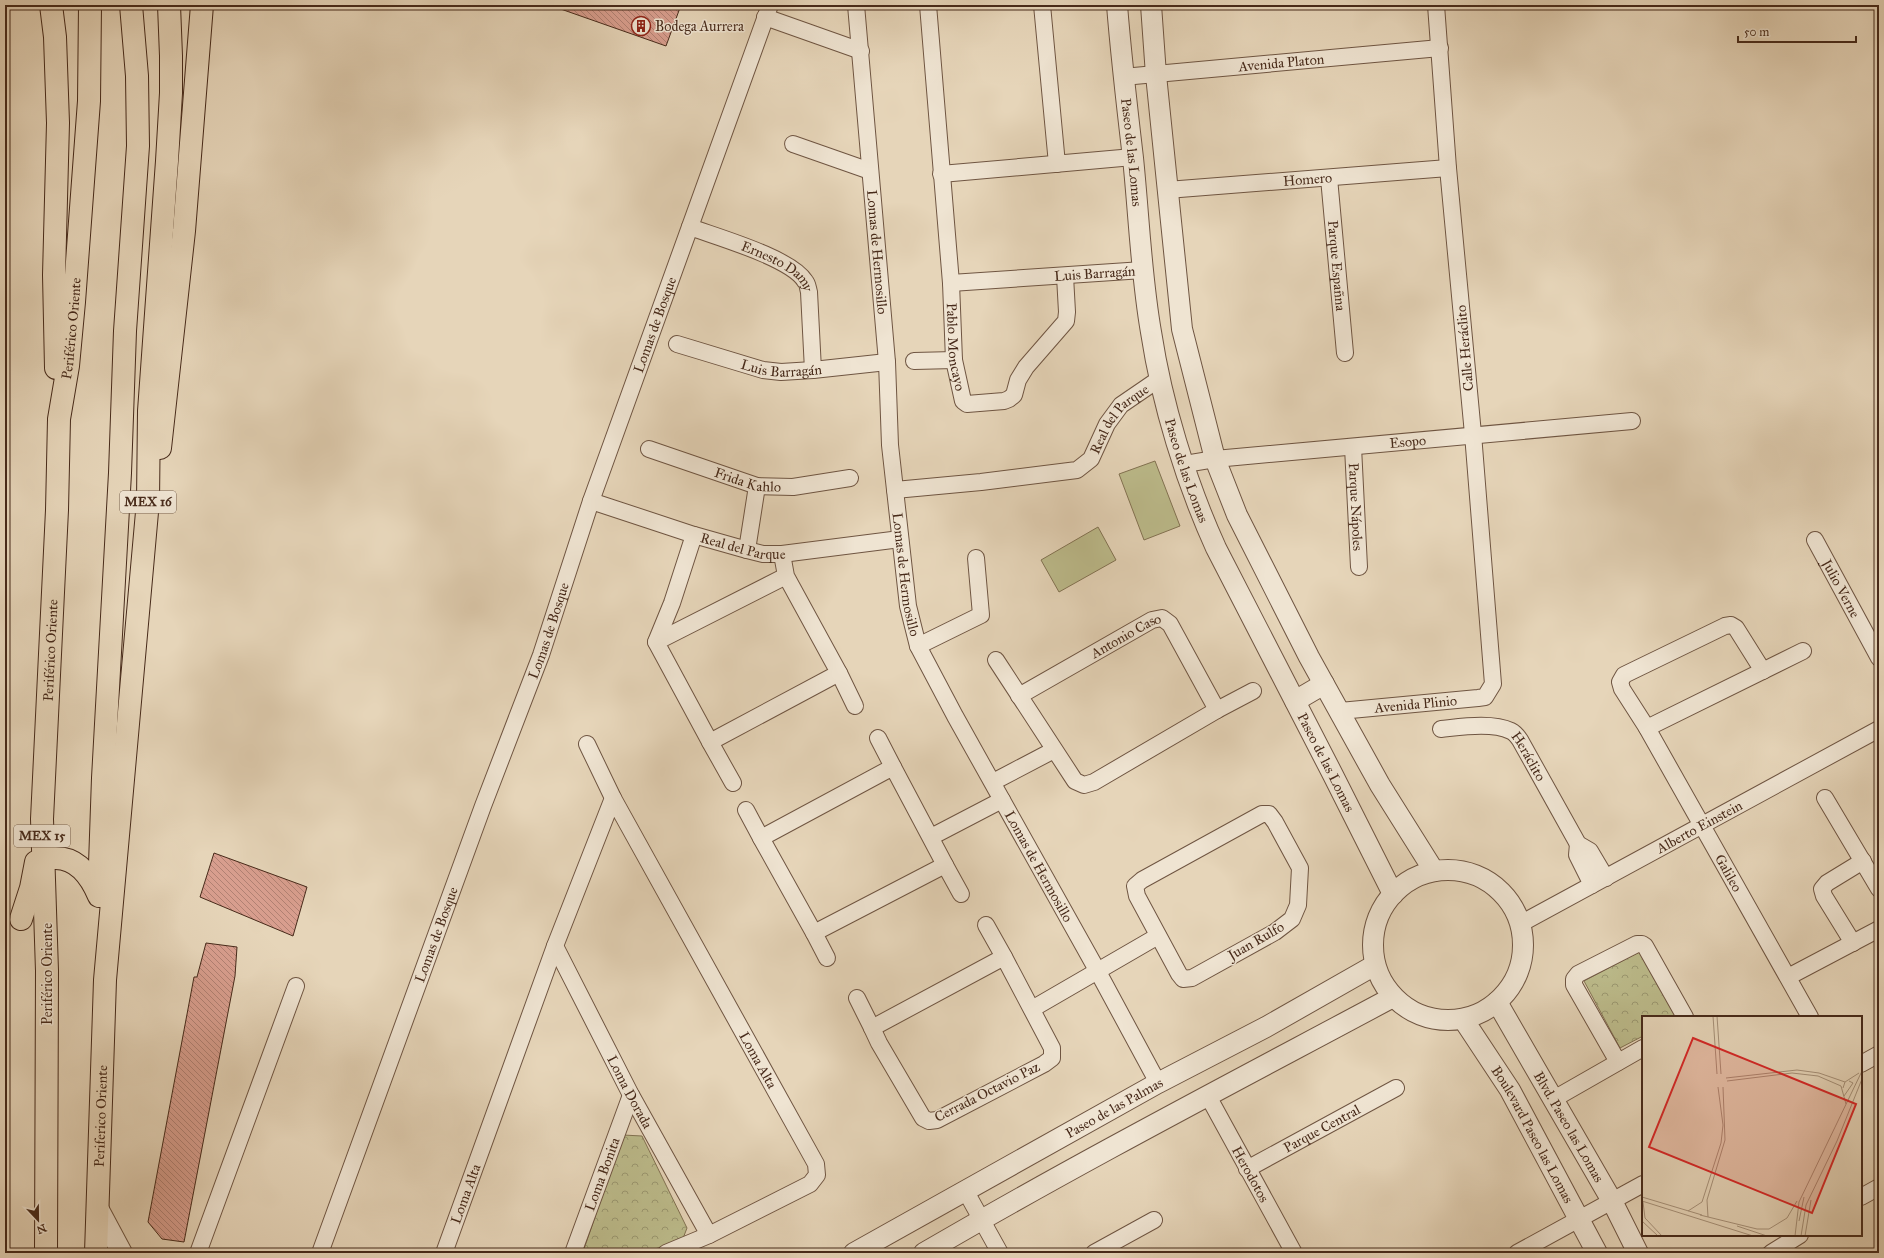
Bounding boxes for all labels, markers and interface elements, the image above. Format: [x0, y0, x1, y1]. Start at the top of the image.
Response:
building icon: Bodega Aurrera [630, 15, 652, 37]
place label: Bodega Aurrera [655, 18, 744, 35]
scale bar [1738, 18, 1856, 44]
text: 50 m [1744, 25, 1769, 39]
street label: Avenida Platon [1237, 50, 1325, 75]
street label: Paseo de las Lomas [1118, 97, 1146, 207]
street label: Homero [1282, 169, 1333, 189]
street label: Lomas de Hermosillo [864, 189, 891, 315]
street label: Parque Españna [1324, 220, 1350, 312]
street label: Ernesto Damy [739, 237, 817, 293]
street label: Luis Barragán [1053, 262, 1136, 285]
street label: Lomas de Bosque [630, 274, 680, 375]
street label: Periférico Oriente [57, 277, 84, 381]
street label: Pablo Moncayo [943, 302, 969, 392]
street label: Calle Heráclito [1453, 304, 1477, 392]
street label: Luis Barragán [739, 355, 823, 381]
street label: Real del Parque [1086, 380, 1152, 457]
street label: Paseo de las Lomas [1161, 416, 1213, 525]
street label: Esopo [1389, 431, 1427, 452]
street label: Parque Nápoles [1345, 462, 1367, 551]
street label: Frida Kahlo [712, 464, 781, 495]
road number: MEX 16 [120, 491, 176, 513]
street label: Lomas de Hermosillo [889, 512, 924, 638]
street label: Real del Parque [698, 529, 787, 564]
street label: Julio Verne [1817, 554, 1864, 621]
street label: Lomas de Bosque [524, 580, 573, 681]
street label: Periférico Oriente [39, 599, 61, 702]
street label: Antonio Caso [1087, 610, 1163, 662]
street label: Avenida Plinio [1373, 692, 1458, 716]
street label: Paseo de las Lomas [1294, 710, 1359, 815]
street label: Heráclito [1508, 728, 1550, 784]
street label: Alberto Einstein [1653, 796, 1745, 857]
street label: Lomas de Hermosillo [1001, 808, 1077, 925]
road number: MEX 15 [14, 825, 70, 847]
street label: Galileo [1711, 851, 1746, 895]
street label: Lomas de Bosque [411, 884, 461, 985]
street label: Juan Rulfo [1223, 918, 1288, 966]
street label: Periférico Oriente [39, 923, 56, 1025]
inset map [1642, 1016, 1862, 1236]
street label: Loma Alta [736, 1029, 781, 1091]
street label: Loma Dorada [604, 1052, 656, 1132]
street label: Cerrada Octavio Paz [931, 1058, 1043, 1126]
street label: Boulevard Paseo las Lomas [1488, 1063, 1577, 1206]
street label: Periferico Oriente [90, 1065, 111, 1167]
street label: Blvd. Paseo las Lomas [1530, 1068, 1608, 1185]
street label: Paseo de las Palmas [1062, 1074, 1166, 1142]
street label: Parque Central [1280, 1101, 1363, 1156]
street label: Loma Bonita [581, 1135, 623, 1213]
street label: Herodotos [1228, 1143, 1273, 1205]
street label: Loma Alta [447, 1162, 484, 1226]
north arrow [18, 1200, 58, 1240]
text: N [34, 1221, 48, 1237]

